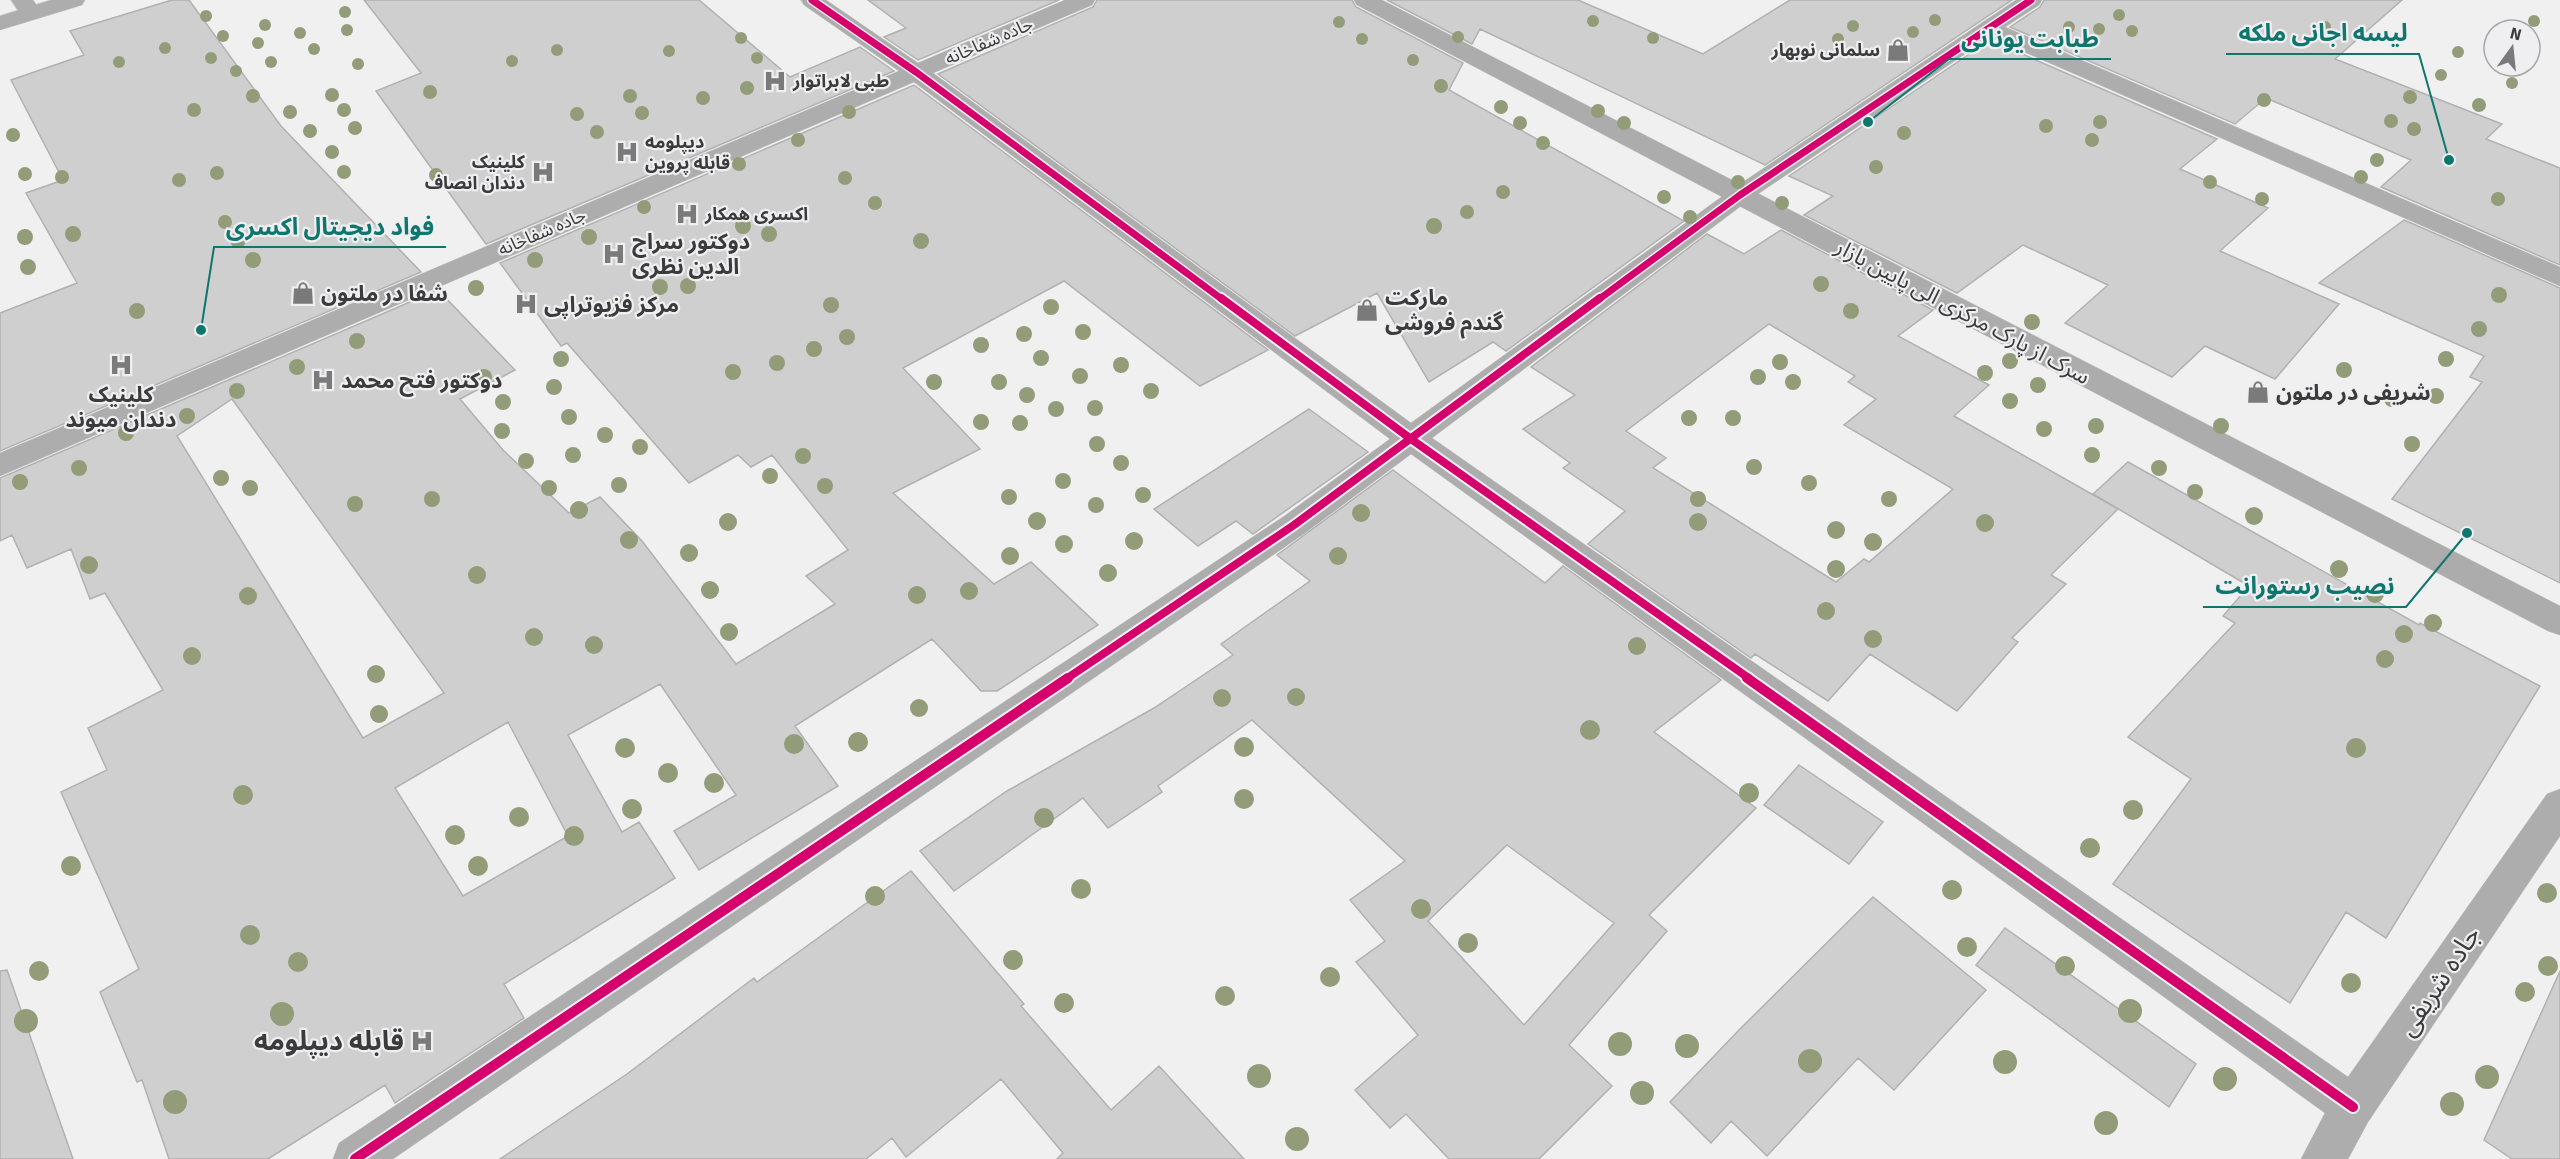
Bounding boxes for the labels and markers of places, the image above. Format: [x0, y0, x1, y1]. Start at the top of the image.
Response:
callout: لیسه اجانی ملکه [2226, 12, 2419, 54]
callout: طبابت یونانی [1949, 17, 2111, 59]
shop icon: سلمانی نوبهار [1885, 37, 1911, 63]
place label: سلمانی نوبهار [1770, 39, 1880, 61]
hospital icon: طبی لابراتوار [762, 68, 788, 94]
place label: طبی لابراتوار [792, 70, 889, 92]
place label: دیپلومه قابله پروین [645, 131, 730, 175]
hospital icon: دیپلومه قابله پروین [614, 139, 640, 165]
place label: کلینیک دندان انصاف [425, 151, 526, 194]
hospital icon: کلینیک دندان انصاف [530, 159, 556, 185]
hospital icon: اکسری همکار [674, 201, 700, 227]
place label: اکسری همکار [704, 203, 808, 225]
callout: فواد دیجیتال اکسری [214, 205, 446, 247]
place label: دوکتور سراج الدین نظری [632, 228, 750, 280]
hospital icon: دوکتور سراج الدین نظری [601, 241, 627, 267]
shop icon: شفا در ملتون [290, 280, 316, 306]
place label: شفا در ملتون [321, 280, 448, 307]
place label: مارکت گندم فروشی [1385, 284, 1504, 339]
hospital icon: مرکز فزیوتراپی [513, 291, 539, 317]
place label: مرکز فزیوتراپی [544, 291, 679, 319]
shop icon: مارکت گندم فروشی [1354, 297, 1380, 323]
hospital icon: کلینیک دندان میوند [108, 352, 134, 378]
hospital icon: دوکتور فتح محمد [310, 367, 336, 393]
place label: دوکتور فتح محمد [341, 367, 502, 397]
shop icon: شریفی در ملتون [2245, 379, 2271, 405]
place label: شریفی در ملتون [2276, 379, 2431, 406]
place label: کلینیک دندان میوند [66, 381, 176, 433]
callout: نصیب رستورانت [2203, 565, 2406, 607]
place label: قابله دیپلومه [254, 1025, 404, 1059]
hospital icon: قابله دیپلومه [409, 1028, 435, 1054]

